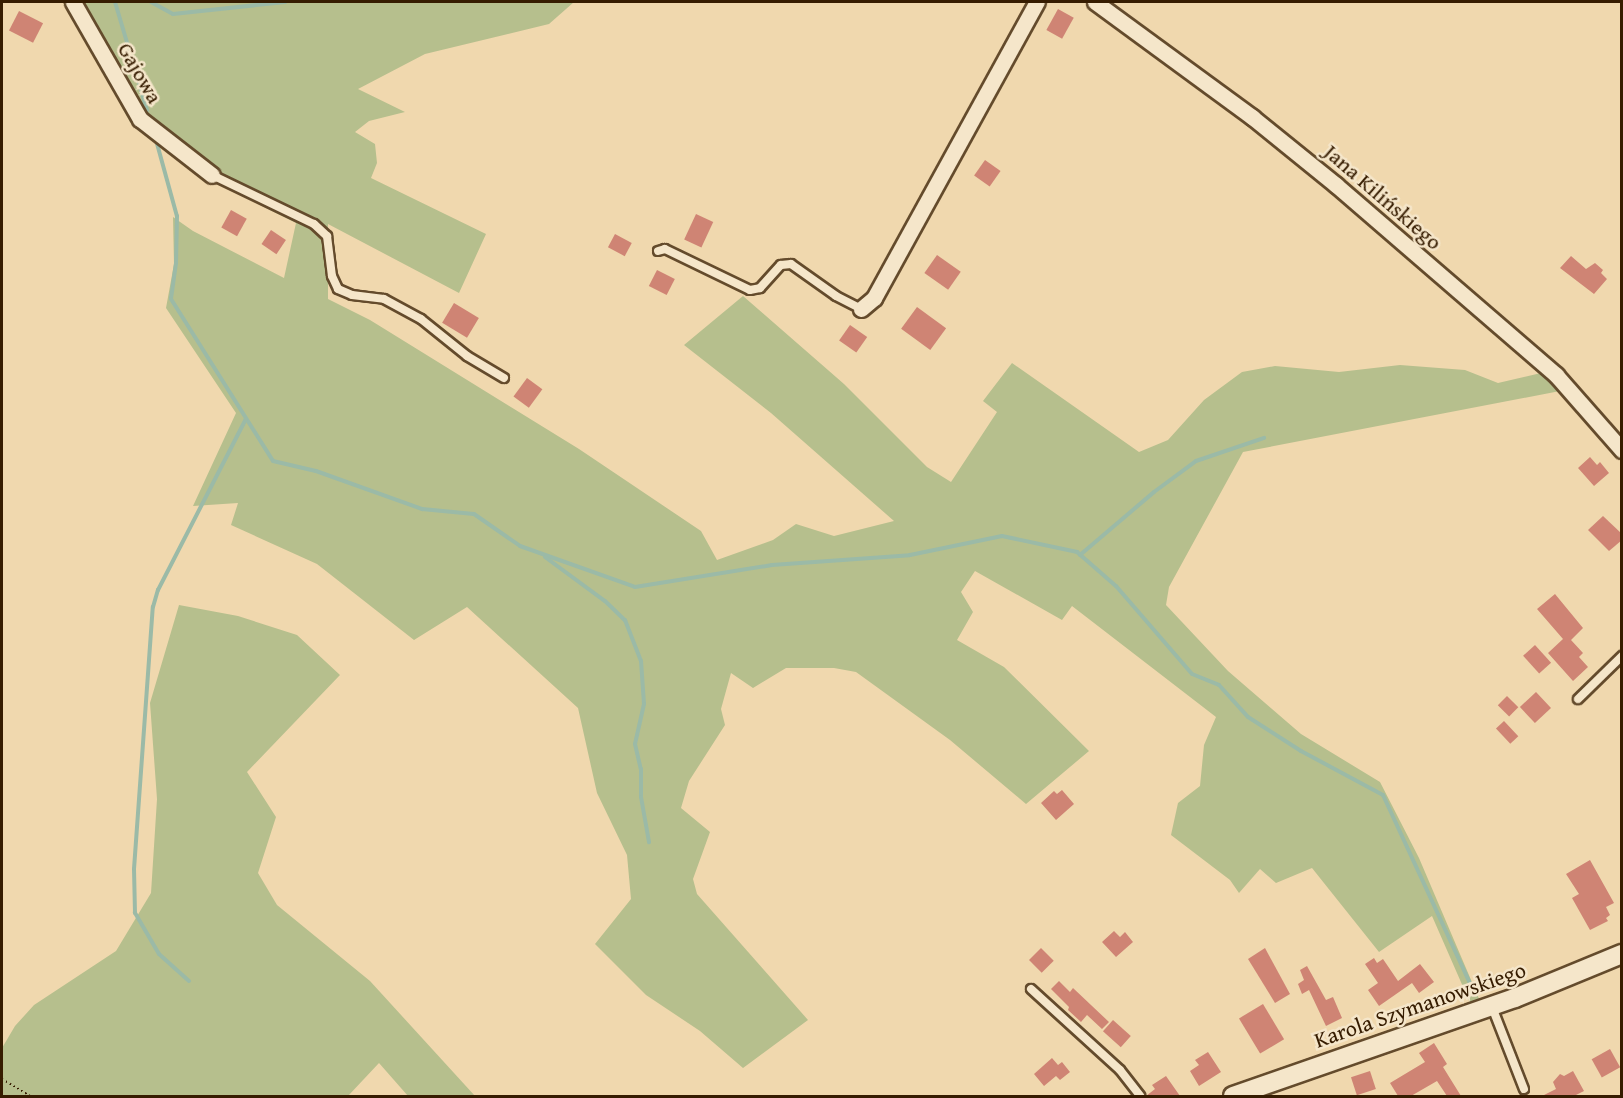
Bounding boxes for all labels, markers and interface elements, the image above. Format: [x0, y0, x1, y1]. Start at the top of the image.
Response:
street label: Gajowa [112, 38, 168, 108]
street label: Jana Kilińskiego [1319, 139, 1447, 255]
street label: Karola Szymanowskiego [1311, 956, 1529, 1054]

